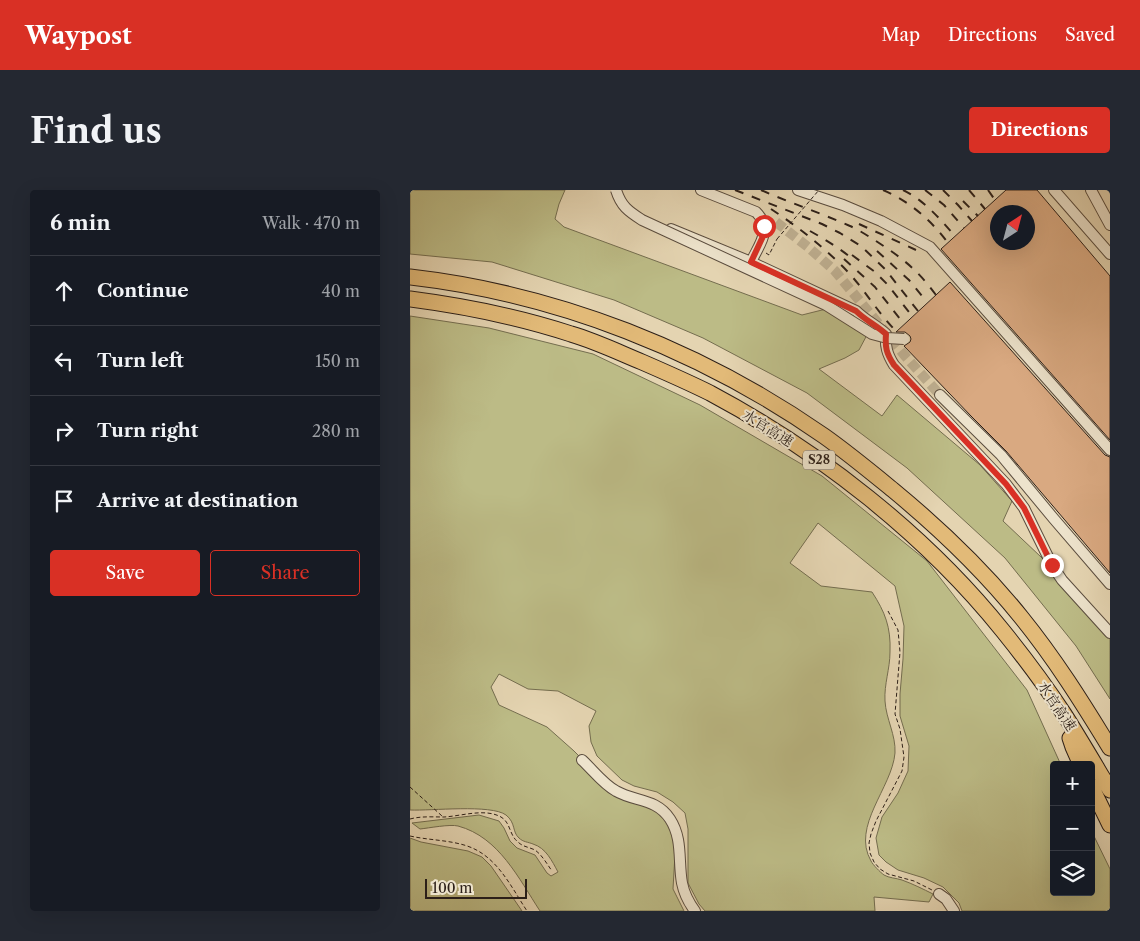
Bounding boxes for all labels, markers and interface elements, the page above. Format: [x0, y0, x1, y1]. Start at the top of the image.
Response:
text: Waypost [25, 21, 132, 50]
text: Map [881, 24, 920, 46]
text: Directions [948, 24, 1037, 46]
text: Saved [1065, 24, 1115, 46]
button: Directions [969, 107, 1110, 153]
text: Find us [30, 109, 162, 152]
north arrow [990, 205, 1035, 250]
text: 6 min [50, 210, 111, 235]
text: Walk · 470 m [262, 213, 360, 233]
route start [753, 215, 776, 238]
icon: ahead [50, 277, 78, 305]
text: Continue [97, 279, 189, 302]
text: 40 m [321, 281, 360, 301]
icon: left [50, 347, 78, 375]
text: Turn left [97, 349, 184, 372]
text: 150 m [315, 351, 360, 371]
street label: 水官高速 [739, 406, 797, 450]
icon: right [50, 417, 78, 445]
text: Turn right [97, 419, 198, 442]
text: 280 m [312, 421, 360, 441]
road number: S28 [803, 450, 835, 470]
icon: arrive [50, 487, 78, 515]
text: Arrive at destination [97, 489, 298, 512]
button: Save [50, 550, 200, 596]
button: Share [210, 550, 360, 596]
route end [1041, 554, 1064, 577]
street label: 水官高速 [1034, 678, 1080, 734]
map controls [1050, 761, 1095, 896]
button: + [1050, 761, 1095, 806]
button: − [1050, 806, 1095, 851]
button: layers [1050, 851, 1095, 896]
scale bar [425, 876, 528, 899]
text: 100 m [432, 879, 472, 897]

